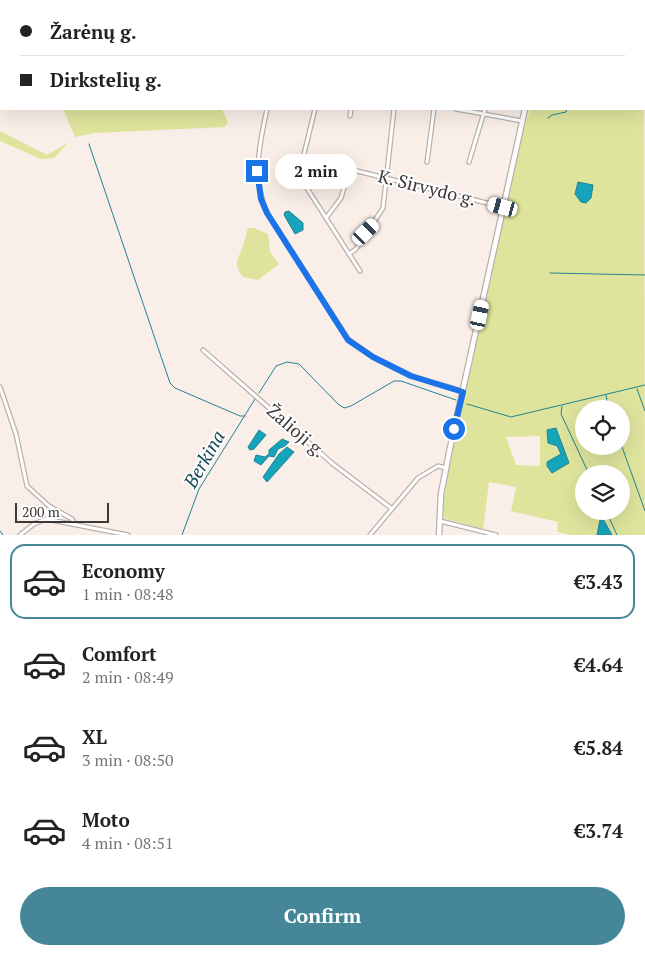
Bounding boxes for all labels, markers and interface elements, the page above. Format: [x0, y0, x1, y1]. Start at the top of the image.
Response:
text: Žarėnų g. [50, 19, 137, 44]
text: Dirkstelių g. [50, 67, 162, 92]
callout: 2 min [274, 154, 357, 188]
route end [246, 160, 268, 182]
text: 2 min [294, 160, 338, 182]
street label: K. Sirvydo g. [376, 163, 479, 211]
car [486, 196, 519, 218]
car [350, 216, 381, 248]
car [469, 299, 490, 331]
street label: Žalioji g. [262, 398, 331, 462]
map controls [575, 400, 630, 520]
button: locate [575, 400, 630, 455]
route start [443, 418, 465, 440]
water label: Berkina [177, 425, 230, 493]
button: layers [575, 465, 630, 520]
scale bar [15, 500, 109, 523]
text: 200 m [22, 502, 60, 521]
text: Economy [82, 558, 165, 583]
icon: car [22, 559, 67, 604]
text: €3.43 [574, 569, 623, 594]
text: 1 min · 08:48 [82, 583, 174, 605]
text: Comfort [82, 641, 157, 666]
icon: car [22, 642, 67, 687]
text: €4.64 [574, 652, 623, 677]
text: 2 min · 08:49 [82, 666, 174, 688]
text: XL [82, 724, 107, 749]
icon: car [22, 725, 67, 770]
text: €5.84 [574, 735, 623, 760]
text: 3 min · 08:50 [82, 749, 174, 771]
text: Moto [82, 807, 130, 832]
icon: car [22, 808, 67, 853]
text: €3.74 [574, 818, 623, 843]
text: 4 min · 08:51 [82, 832, 174, 854]
button: Confirm [20, 887, 625, 945]

